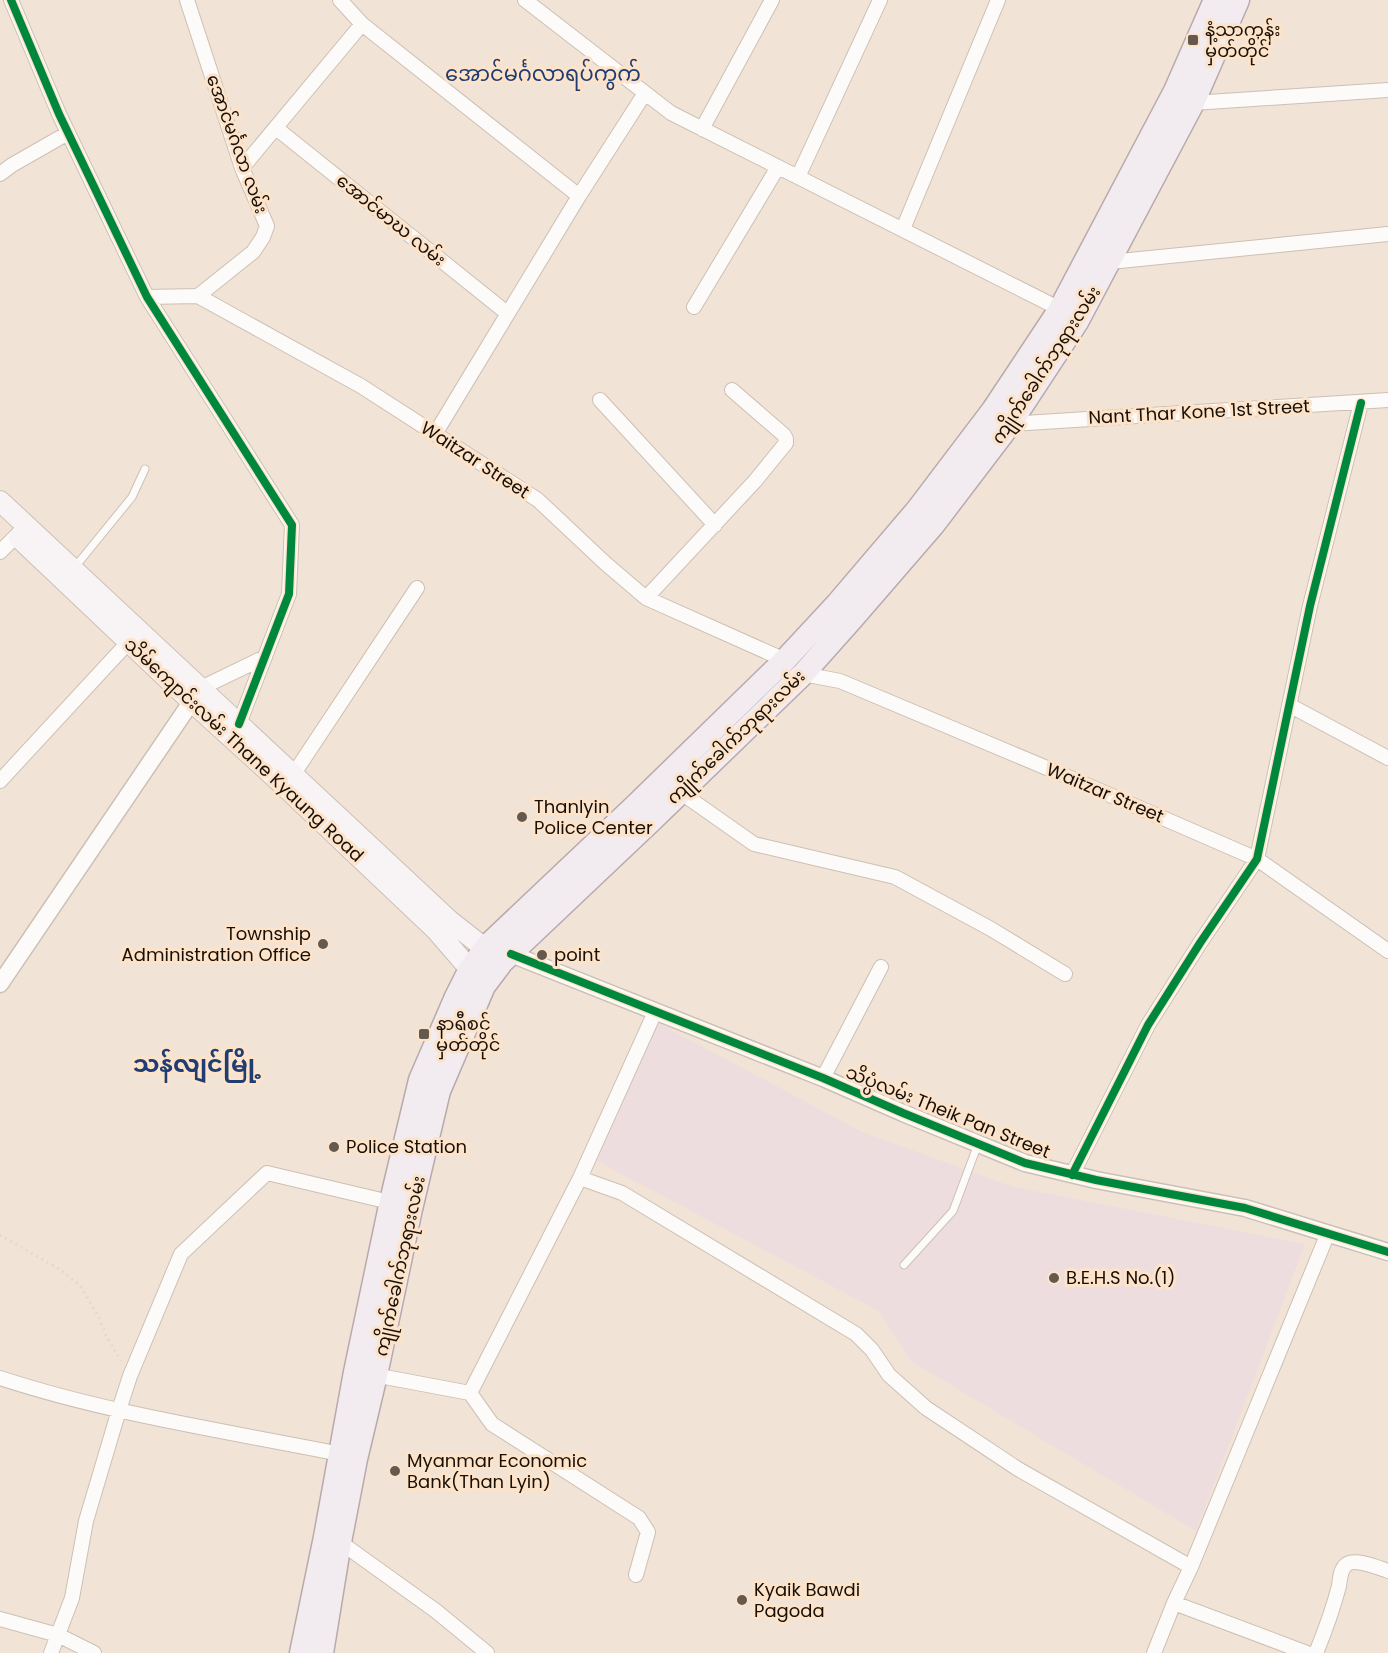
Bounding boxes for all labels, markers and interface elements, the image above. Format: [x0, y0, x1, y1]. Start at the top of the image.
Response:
place label: နံ့သာကုန်း မှတ်တိုင် [1205, 17, 1280, 66]
marker: နံ့သာကုန်း မှတ်တိုင် [1186, 33, 1200, 47]
district label: အောင်မင်္ဂလာရပ်ကွက် [445, 58, 641, 91]
street label: အောင်မင်္ဂလာ လမ်း [201, 71, 274, 217]
street label: အောင်မာဃ လမ်း [331, 168, 451, 272]
street label: ကျိုက်ခေါက်ဘုရားလမ်း [984, 280, 1109, 450]
street label: Nant Thar Kone 1st Street [1088, 393, 1310, 430]
street label: Waitzar Street [416, 415, 535, 504]
street label: သိမ်ကျောင်းလမ်း Thane Kyaung Road [117, 631, 370, 870]
street label: ကျိုက်ခေါက်ဘုရားလမ်း [660, 663, 813, 812]
street label: Waitzar Street [1043, 757, 1168, 829]
place label: Thanlyin Police Center [534, 794, 653, 840]
marker: Thanlyin Police Center [515, 810, 529, 824]
place label: Township Administration Office [122, 921, 311, 967]
marker: Township Administration Office [316, 937, 330, 951]
place label: point [554, 942, 600, 967]
marker: point [535, 948, 549, 962]
place label: နာရီစင် မှတ်တိုင် [436, 1010, 500, 1060]
marker: နာရီစင် မှတ်တိုင် [417, 1027, 431, 1041]
district label: သန်လျင်မြို့ [133, 1047, 262, 1084]
street label: သိပ္ပံလမ်း Theik Pan Street [841, 1058, 1055, 1167]
place label: Police Station [346, 1134, 467, 1159]
marker: Police Station [327, 1140, 341, 1154]
street label: ကျိုက်ခေါက်ဘုရားလမ်း [367, 1173, 434, 1359]
place label: B.E.H.S No.(1) [1066, 1265, 1176, 1290]
marker: B.E.H.S No.(1) [1047, 1271, 1061, 1285]
place label: Myanmar Economic Bank(Than Lyin) [407, 1448, 587, 1494]
marker: Myanmar Economic Bank(Than Lyin) [388, 1464, 402, 1478]
place label: Kyaik Bawdi Pagoda [754, 1577, 860, 1623]
marker: Kyaik Bawdi Pagoda [735, 1593, 749, 1607]

